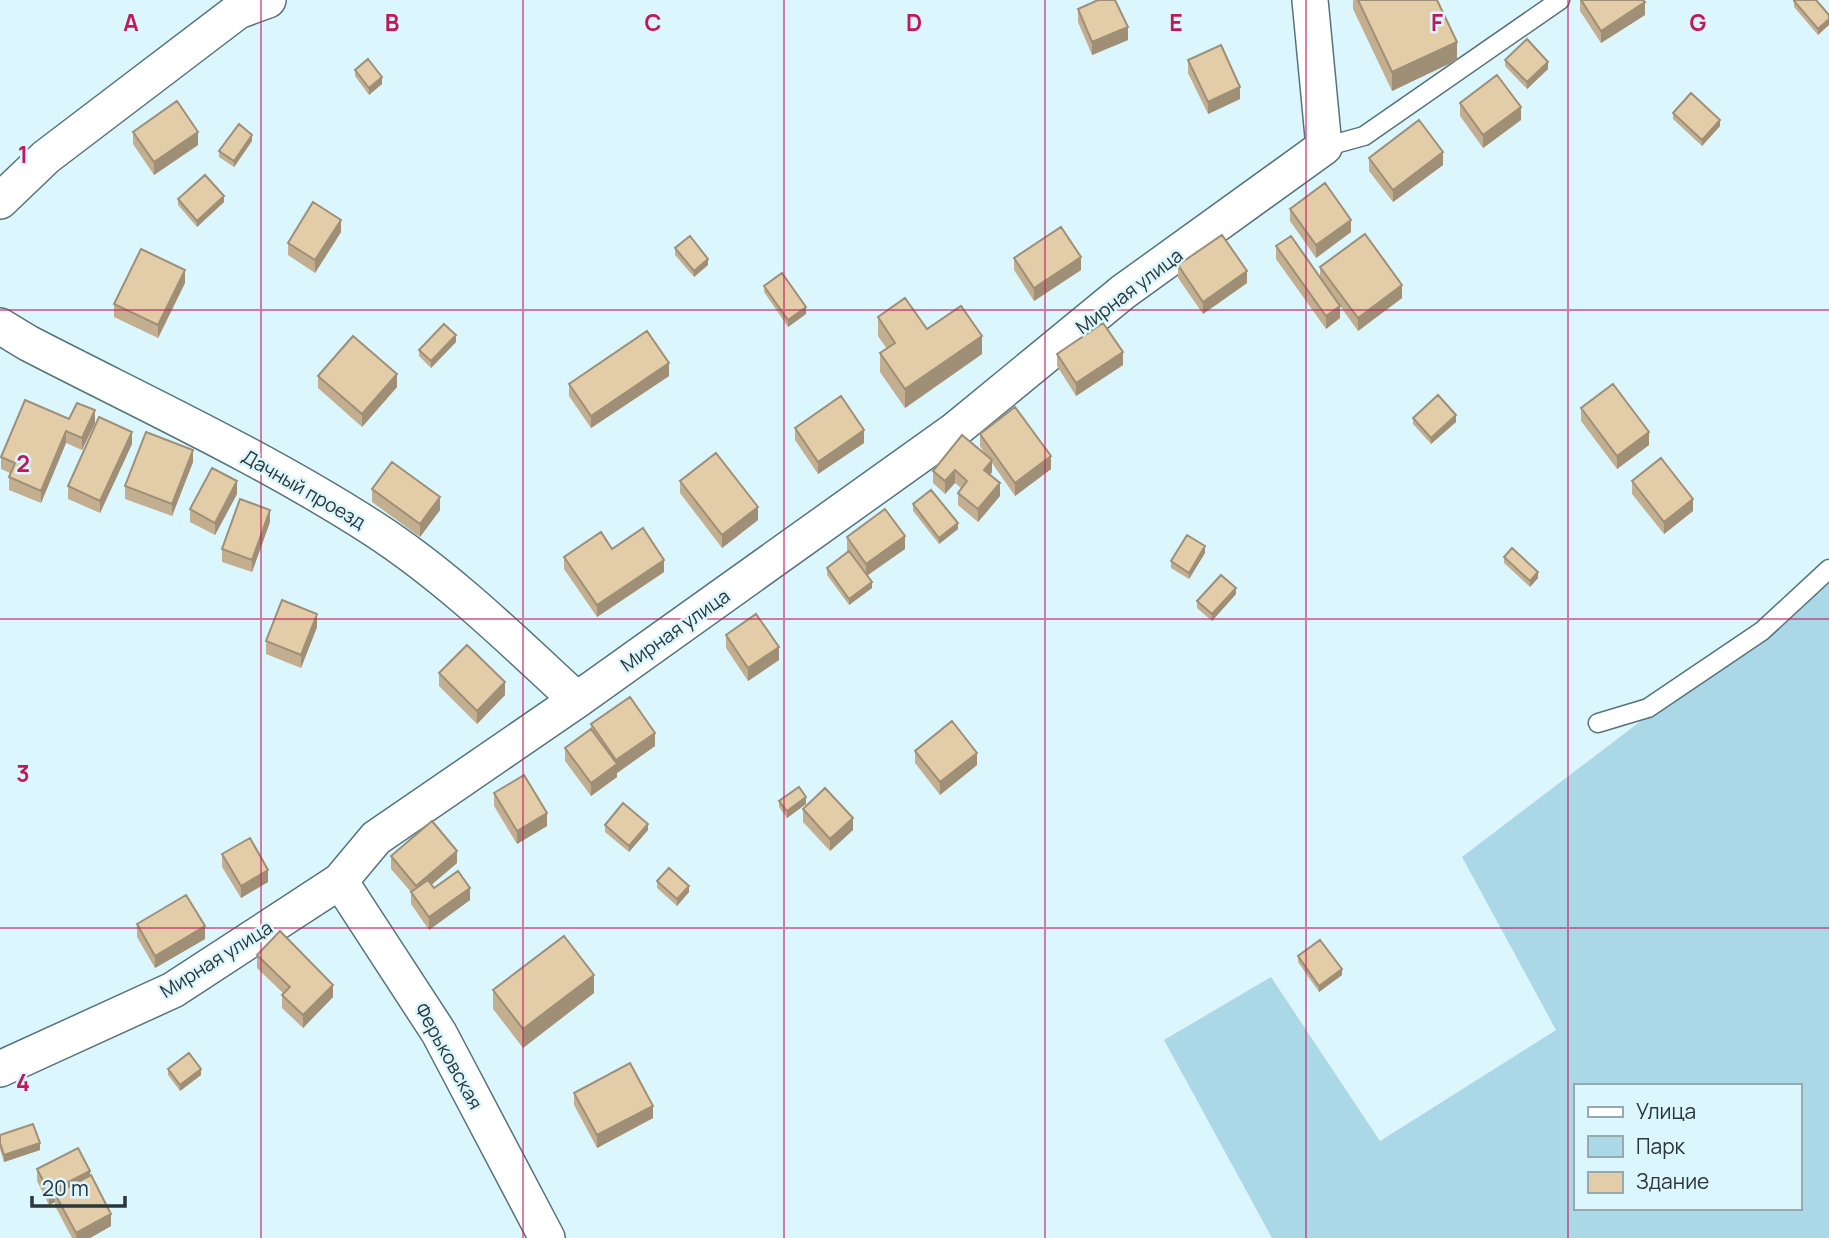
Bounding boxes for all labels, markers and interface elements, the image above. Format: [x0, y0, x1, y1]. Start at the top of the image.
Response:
text: A [123, 6, 139, 38]
text: B [385, 6, 399, 38]
text: C [645, 6, 662, 38]
text: D [906, 6, 922, 38]
text: E [1169, 6, 1183, 38]
text: F [1431, 6, 1443, 38]
text: G [1690, 6, 1707, 38]
text: 1 [18, 138, 28, 170]
street label: Мирная улица [1070, 242, 1188, 340]
street label: Дачный проезд [238, 443, 370, 535]
text: 2 [16, 447, 30, 479]
street label: Мирная улица [615, 583, 735, 677]
text: 3 [16, 757, 30, 789]
street label: Мирная улица [155, 914, 277, 1004]
street label: Ферьковская [409, 998, 489, 1114]
text: 4 [16, 1066, 30, 1098]
legend [1574, 1084, 1801, 1210]
text: Улица [1636, 1097, 1696, 1125]
text: Парк [1636, 1132, 1686, 1160]
scale bar [32, 1164, 124, 1208]
text: Здание [1636, 1167, 1709, 1195]
text: 20 m [42, 1174, 89, 1202]

